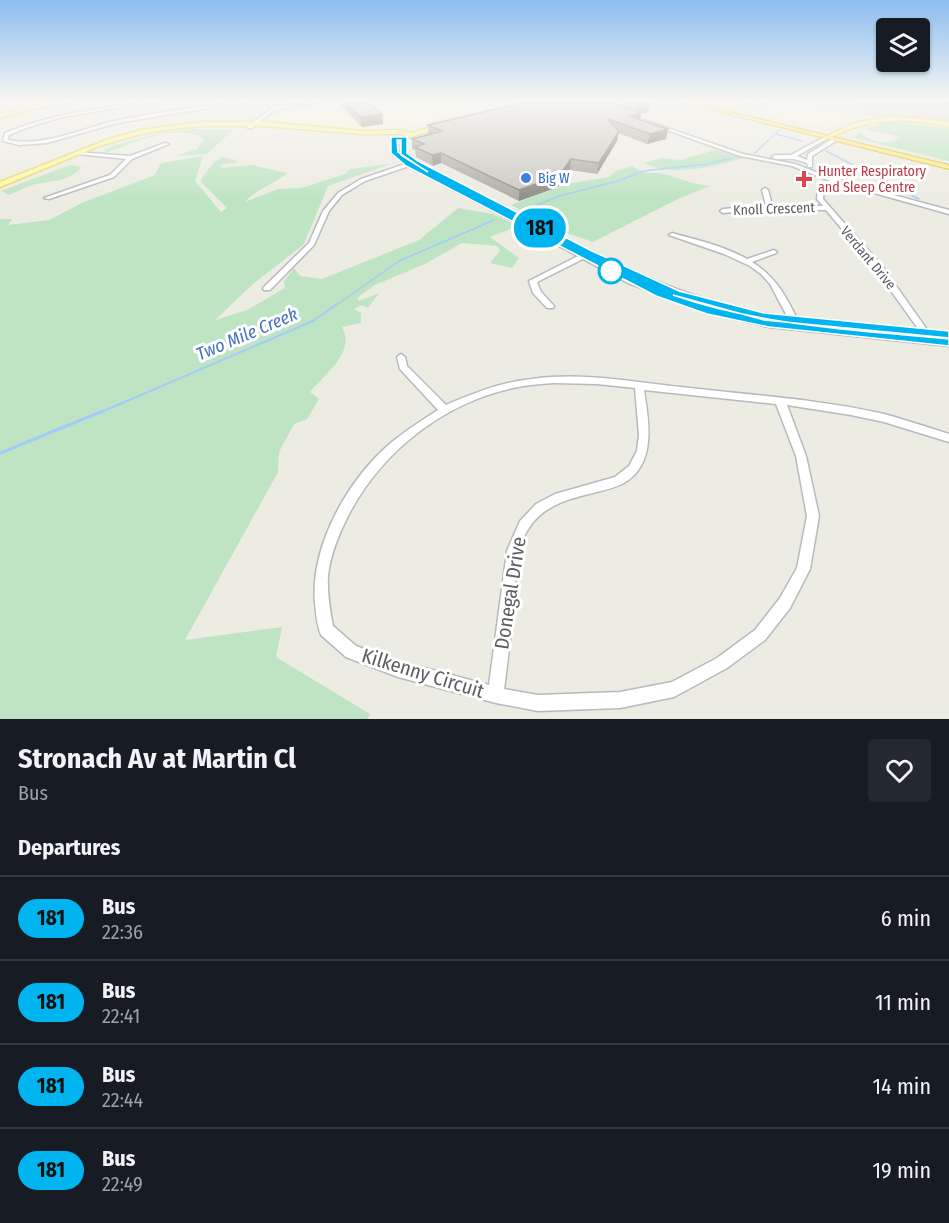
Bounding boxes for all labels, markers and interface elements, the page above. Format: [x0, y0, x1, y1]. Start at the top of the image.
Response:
map controls [876, 18, 930, 72]
button: layers [876, 18, 930, 72]
place label: Hunter Respiratory and Sleep Centre [818, 163, 927, 196]
place label: Big W [538, 170, 570, 187]
marker: Hunter Respiratory and Sleep Centre [795, 170, 813, 188]
marker: Big W [519, 171, 533, 185]
street label: Knoll Crescent [733, 199, 816, 219]
line badge: 181 [506, 208, 574, 248]
text: 181 [526, 215, 554, 241]
street label: Verdant Drive [837, 223, 899, 293]
unlabelled marker [598, 258, 624, 284]
water label: Two Mile Creek [193, 303, 301, 365]
street label: Donegal Drive [489, 535, 531, 651]
street label: Kilkenny Circuit [359, 643, 487, 703]
button: heart [868, 739, 931, 802]
text: Stronach Av at Martin Cl [18, 742, 296, 775]
text: Bus [18, 781, 48, 805]
text: Departures [18, 834, 120, 861]
text: Bus [102, 893, 135, 920]
text: 181 [37, 905, 65, 931]
text: 6 min [881, 905, 931, 932]
text: 22:36 [102, 920, 143, 944]
text: Bus [102, 977, 135, 1004]
text: 181 [37, 989, 65, 1015]
text: 11 min [875, 989, 931, 1016]
text: 22:41 [102, 1004, 140, 1028]
text: Bus [102, 1061, 135, 1088]
text: 181 [37, 1073, 65, 1099]
text: 14 min [873, 1073, 931, 1100]
text: 22:44 [102, 1088, 143, 1112]
text: Bus [102, 1145, 135, 1172]
text: 181 [37, 1157, 65, 1183]
text: 19 min [873, 1157, 931, 1184]
text: 22:49 [102, 1172, 143, 1196]

